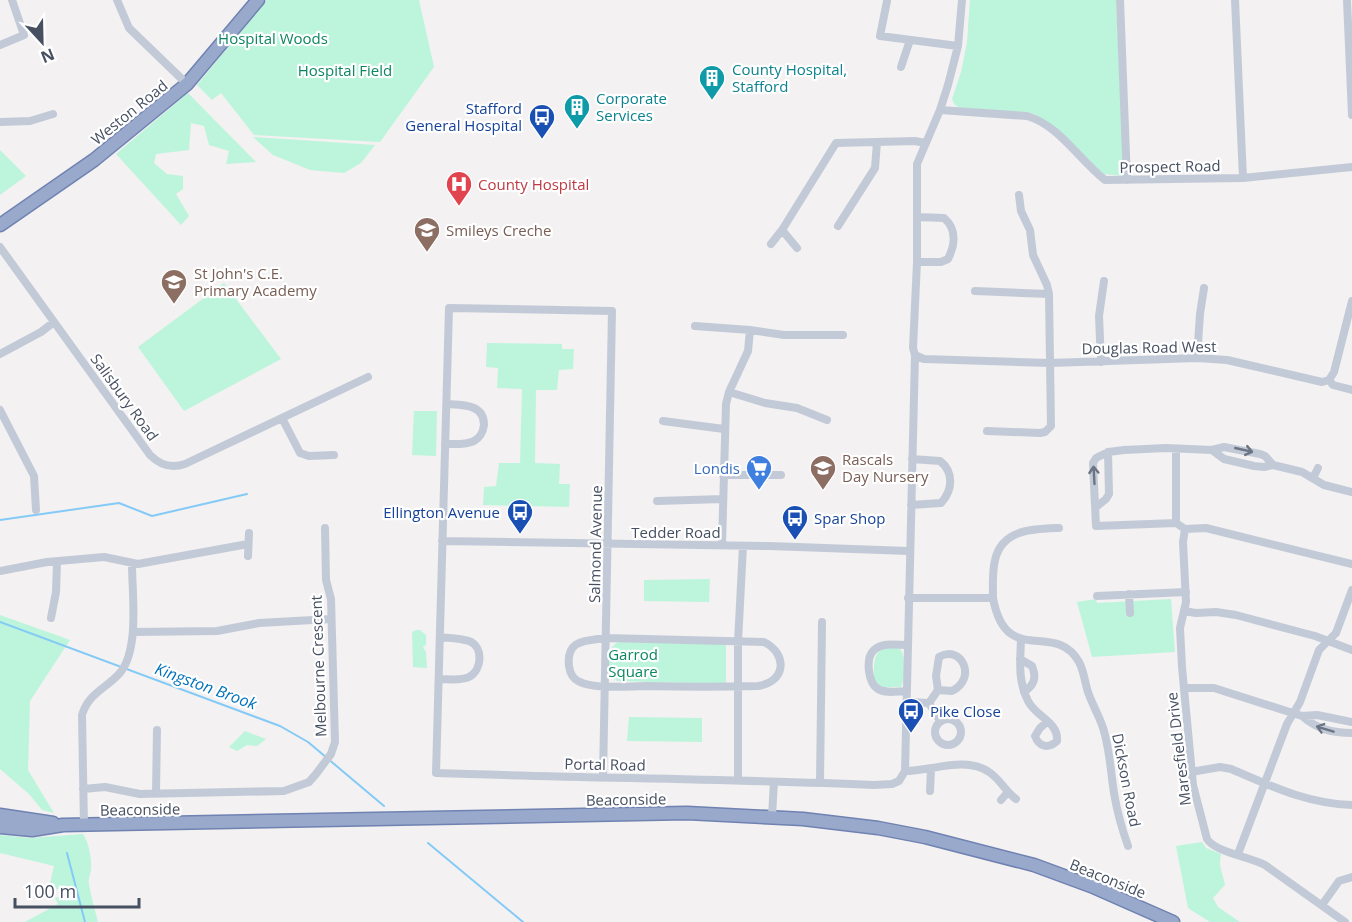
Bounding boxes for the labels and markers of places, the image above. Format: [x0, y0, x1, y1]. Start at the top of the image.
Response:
place label: County Hospital, Stafford [732, 59, 847, 96]
building icon: County Hospital, Stafford [697, 63, 727, 101]
place label: Corporate Services [596, 88, 667, 125]
building icon: Corporate Services [562, 92, 592, 130]
place label: Stafford General Hospital [405, 98, 522, 135]
bus stop icon: Stafford General Hospital [527, 102, 557, 140]
hospital icon: County Hospital [444, 169, 474, 207]
place label: County Hospital [478, 174, 589, 194]
school or university icon: Smileys Creche [412, 215, 442, 253]
place label: Smileys Creche [446, 220, 551, 240]
place label: St John's C.E. Primary Academy [194, 263, 317, 300]
school or university icon: St John's C.E. Primary Academy [159, 267, 189, 305]
place label: Rascals Day Nursery [842, 449, 929, 486]
supermarket icon: Londis [744, 453, 774, 491]
school or university icon: Rascals Day Nursery [808, 453, 838, 491]
place label: Londis [694, 458, 740, 478]
bus stop icon: Ellington Avenue [505, 497, 535, 535]
place label: Ellington Avenue [383, 502, 500, 522]
bus stop icon: Spar Shop [780, 503, 810, 541]
place label: Spar Shop [814, 508, 885, 528]
bus stop icon: Pike Close [896, 696, 926, 734]
place label: Pike Close [930, 701, 1001, 721]

